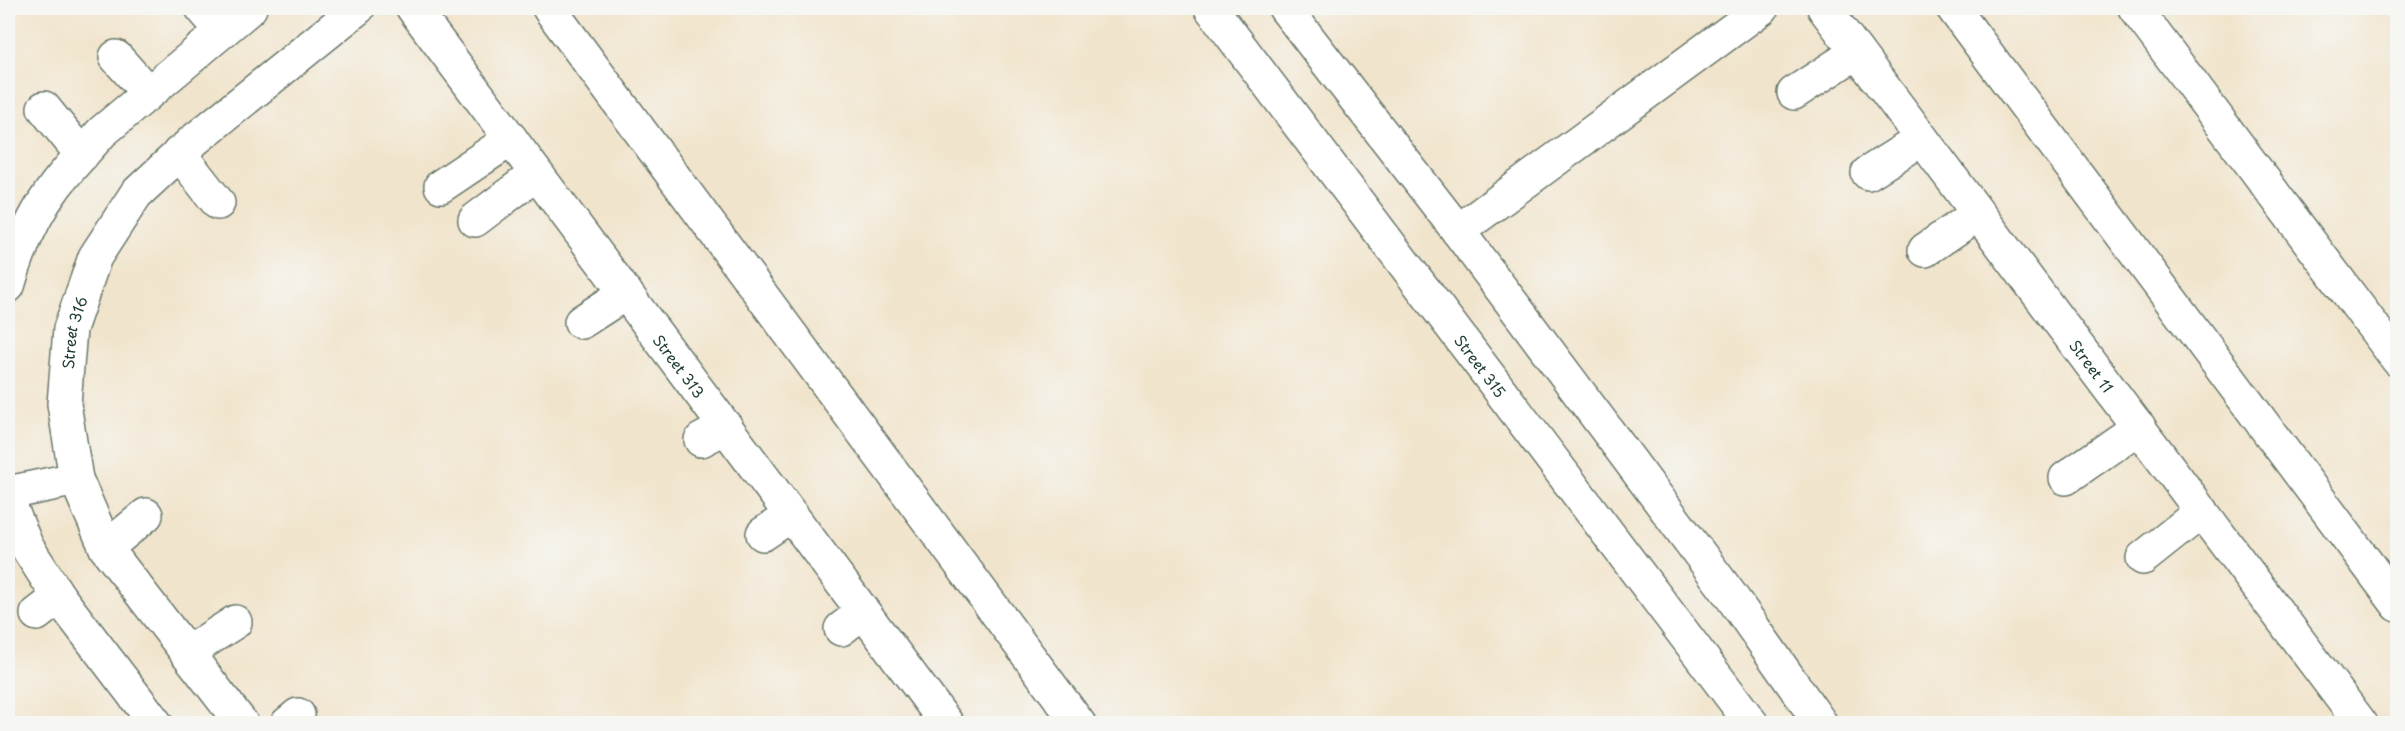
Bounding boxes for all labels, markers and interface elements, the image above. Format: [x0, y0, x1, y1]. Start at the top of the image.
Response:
street label: Street 316 [55, 293, 92, 370]
street label: Street 313 [648, 329, 711, 402]
street label: Street 315 [1450, 329, 1512, 402]
street label: Street 11 [2065, 334, 2120, 397]

